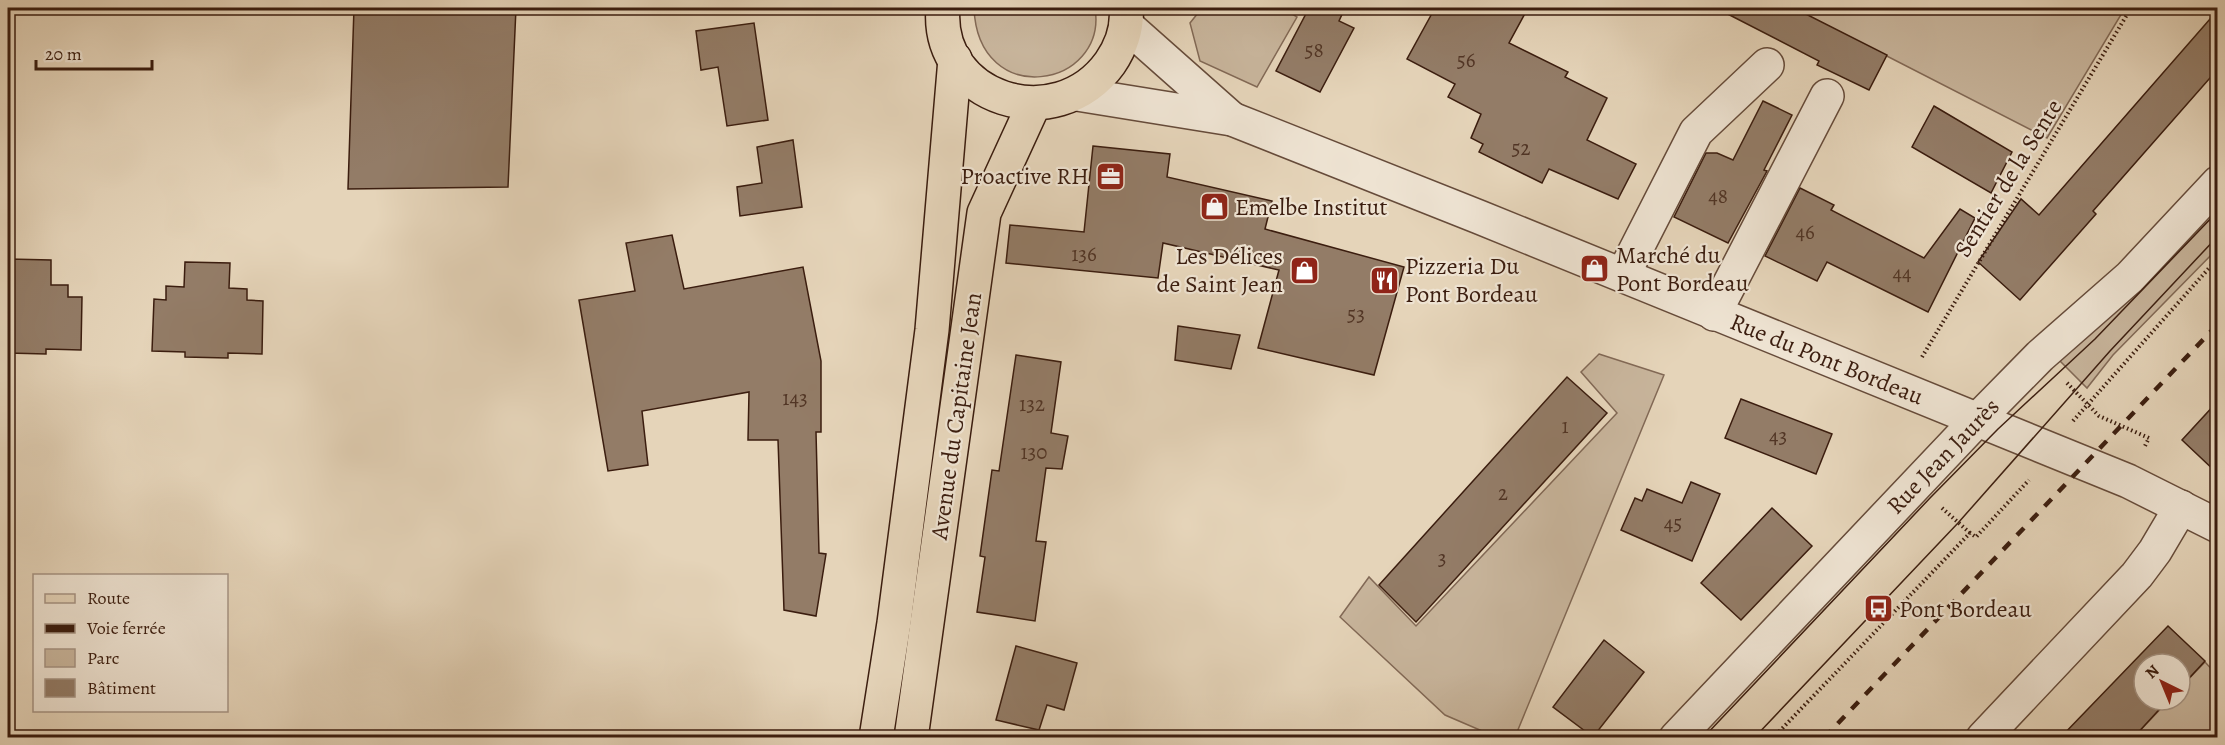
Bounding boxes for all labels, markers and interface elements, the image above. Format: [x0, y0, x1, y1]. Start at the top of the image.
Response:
scale bar [36, 33, 152, 71]
house number: 58 [1304, 36, 1324, 64]
text: 20 m [45, 42, 82, 66]
house number: 56 [1457, 46, 1476, 74]
street label: Sentier de la Sente [1947, 93, 2069, 263]
house number: 52 [1511, 134, 1531, 162]
place label: Proactive RH [961, 160, 1089, 192]
office icon: Proactive RH [1094, 160, 1126, 192]
house number: 48 [1708, 182, 1728, 210]
shop icon: Emelbe Institut [1198, 191, 1230, 223]
place label: Emelbe Institut [1235, 191, 1388, 223]
house number: 46 [1795, 218, 1815, 246]
place label: Marché du Pont Bordeau [1616, 239, 1749, 299]
house number: 136 [1071, 240, 1097, 268]
place label: Les Délices de Saint Jean [1157, 240, 1283, 300]
place label: Pizzeria Du Pont Bordeau [1405, 250, 1538, 310]
shop icon: Marché du Pont Bordeau [1579, 253, 1611, 285]
shop icon: Les Délices de Saint Jean [1288, 254, 1320, 286]
house number: 44 [1892, 259, 1912, 287]
restaurant icon: Pizzeria Du Pont Bordeau [1368, 264, 1400, 296]
street label: Avenue du Capitaine Jean [923, 290, 989, 543]
house number: 53 [1347, 300, 1365, 328]
street label: Rue du Pont Bordeau [1726, 306, 1928, 412]
house number: 143 [782, 384, 808, 412]
house number: 132 [1019, 390, 1045, 418]
street label: Rue Jean Jaurès [1879, 391, 2007, 521]
house number: 1 [1561, 412, 1569, 440]
house number: 43 [1769, 422, 1787, 450]
house number: 130 [1020, 438, 1048, 466]
house number: 2 [1498, 479, 1508, 507]
house number: 45 [1664, 509, 1682, 537]
house number: 3 [1438, 544, 1446, 572]
legend [33, 574, 228, 712]
text: Route [87, 586, 130, 610]
bus stop icon: Pont Bordeau [1862, 593, 1894, 625]
place label: Pont Bordeau [1899, 593, 2032, 625]
text: Voie ferrée [86, 616, 166, 640]
text: Parc [87, 646, 119, 670]
north arrow [2132, 652, 2192, 712]
text: N [2141, 660, 2164, 684]
text: Bâtiment [87, 676, 156, 700]

